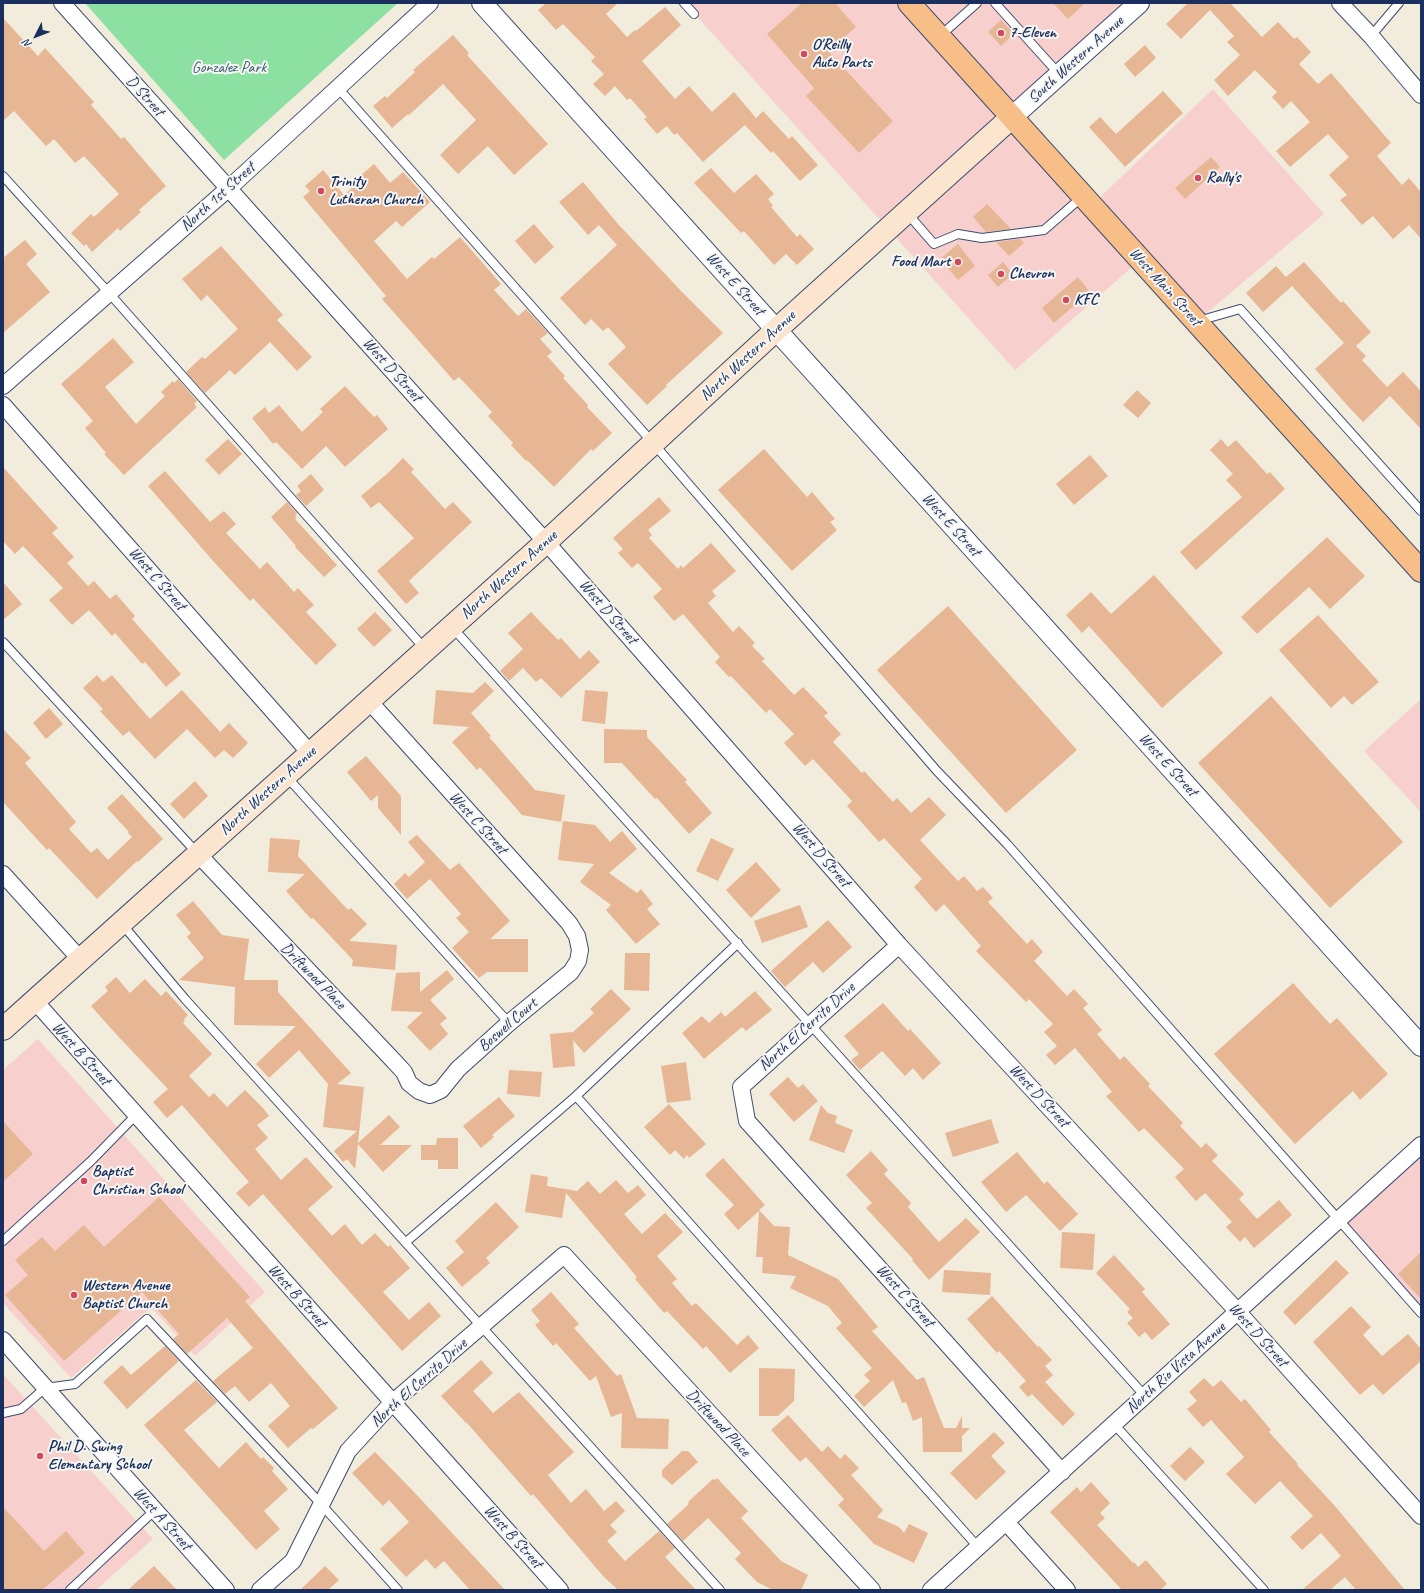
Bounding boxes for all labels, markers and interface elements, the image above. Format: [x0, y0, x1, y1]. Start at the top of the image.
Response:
street label: South Western Avenue [1024, 12, 1128, 108]
north arrow [16, 16, 56, 56]
place label: 7-Eleven [1009, 23, 1056, 43]
marker: 7-Eleven [996, 28, 1006, 38]
place label: O'Reilly Auto Parts [812, 35, 872, 73]
text: N [20, 37, 35, 51]
marker: O'Reilly Auto Parts [799, 49, 809, 59]
park label: Gonzalez Park [192, 58, 266, 78]
street label: D Street [122, 72, 168, 120]
street label: North 1st Street [177, 158, 259, 236]
place label: Rally's [1206, 168, 1240, 188]
place label: Trinity Lutheran Church [329, 172, 423, 210]
marker: Rally's [1193, 173, 1203, 183]
marker: Trinity Lutheran Church [316, 186, 326, 196]
street label: West Main Street [1125, 244, 1205, 330]
street label: West E Street [702, 248, 768, 320]
place label: Food Mart [891, 252, 950, 272]
marker: Food Mart [953, 257, 963, 267]
place label: Chevron [1009, 264, 1054, 284]
marker: Chevron [996, 269, 1006, 279]
place label: KFC [1074, 290, 1098, 310]
marker: KFC [1061, 295, 1071, 305]
street label: North Western Avenue [696, 307, 800, 405]
street label: West D Street [358, 334, 426, 406]
street label: West E Street [918, 489, 984, 561]
street label: North Western Avenue [457, 526, 561, 624]
street label: West C Street [124, 543, 190, 615]
street label: West D Street [575, 576, 641, 648]
street label: West E Street [1135, 729, 1201, 801]
street label: North Western Avenue [216, 742, 320, 840]
street label: West C Street [445, 788, 511, 858]
street label: West D Street [788, 819, 854, 891]
street label: Driftwood Place [276, 939, 350, 1013]
street label: North El Cerrito Drive [755, 979, 859, 1075]
street label: Boswell Court [474, 994, 542, 1056]
street label: West B Street [48, 1018, 114, 1090]
street label: West D Street [1005, 1060, 1073, 1132]
place label: Baptist Christian School [92, 1162, 183, 1200]
marker: Baptist Christian School [79, 1176, 89, 1186]
street label: West B Street [264, 1260, 330, 1332]
street label: West C Street [872, 1261, 938, 1331]
place label: Western Avenue Baptist Church [82, 1276, 170, 1314]
marker: Western Avenue Baptist Church [69, 1290, 79, 1300]
street label: West D Street [1224, 1299, 1292, 1371]
street label: North Rio Vista Avenue [1122, 1318, 1230, 1418]
street label: North El Cerrito Drive [367, 1335, 471, 1431]
street label: Driftwood Place [682, 1385, 754, 1461]
place label: Phil D. Swing Elementary School [48, 1437, 150, 1475]
marker: Phil D. Swing Elementary School [35, 1451, 45, 1461]
street label: West A Street [129, 1483, 195, 1555]
street label: West B Street [480, 1501, 546, 1573]

